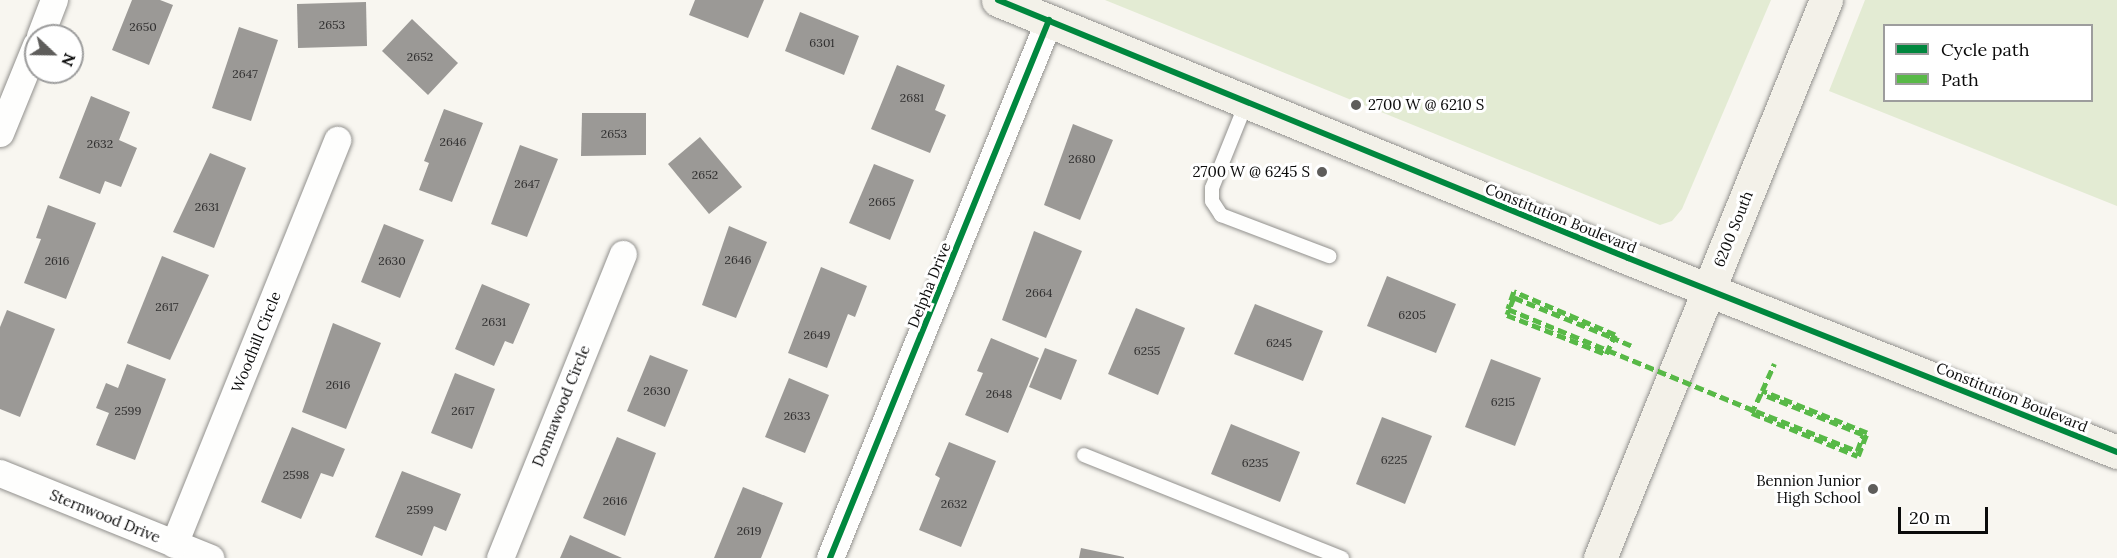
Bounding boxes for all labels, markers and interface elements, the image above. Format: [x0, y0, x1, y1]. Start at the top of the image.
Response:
house number: 2653 [319, 18, 345, 32]
house number: 2650 [129, 20, 157, 34]
north arrow [24, 24, 84, 84]
legend [1883, 24, 2093, 102]
house number: 6301 [809, 36, 835, 50]
text: Cycle path [1941, 38, 2030, 61]
house number: 2652 [407, 50, 433, 64]
text: N [57, 51, 80, 69]
house number: 2647 [232, 67, 258, 81]
text: Path [1941, 68, 1979, 91]
house number: 2681 [900, 91, 924, 105]
place label: 2700 W @ 6210 S [1368, 96, 1484, 114]
marker: 2700 W @ 6210 S [1349, 98, 1363, 112]
house number: 2653 [601, 127, 627, 141]
house number: 2646 [440, 135, 466, 149]
house number: 2632 [87, 137, 113, 151]
house number: 2680 [1068, 152, 1096, 166]
place label: 2700 W @ 6245 S [1193, 163, 1310, 181]
marker: 2700 W @ 6245 S [1315, 165, 1329, 179]
house number: 2652 [692, 168, 718, 182]
house number: 2647 [514, 177, 540, 191]
street label: Constitution Boulevard [1483, 179, 1639, 257]
street label: 6200 South [1710, 188, 1756, 270]
house number: 2665 [869, 195, 895, 209]
house number: 2631 [195, 200, 219, 214]
street label: Delpha Drive [904, 240, 954, 330]
house number: 2646 [725, 253, 751, 267]
house number: 2616 [45, 254, 69, 268]
house number: 2630 [378, 254, 406, 268]
house number: 2664 [1026, 286, 1052, 300]
street label: Woodhill Circle [228, 289, 284, 395]
house number: 2617 [155, 300, 179, 314]
house number: 6205 [1398, 308, 1426, 322]
house number: 2631 [482, 315, 506, 329]
house number: 2649 [804, 328, 830, 342]
house number: 6245 [1266, 336, 1292, 350]
street label: Donnawood Circle [528, 343, 594, 469]
house number: 6255 [1134, 344, 1160, 358]
street label: Constitution Boulevard [1934, 358, 2090, 436]
house number: 2616 [326, 378, 350, 392]
house number: 2630 [643, 384, 671, 398]
house number: 2648 [986, 387, 1012, 401]
house number: 6215 [1491, 395, 1515, 409]
house number: 2599 [115, 404, 141, 418]
house number: 2617 [451, 404, 475, 418]
house number: 2633 [784, 409, 810, 423]
house number: 6225 [1381, 453, 1407, 467]
house number: 6235 [1242, 456, 1268, 470]
house number: 2598 [283, 468, 309, 482]
place label: Bennion Junior High School [1756, 471, 1861, 506]
marker: Bennion Junior High School [1866, 482, 1880, 496]
street label: Sternwood Drive [47, 486, 163, 546]
house number: 2616 [603, 494, 627, 508]
scale bar [1901, 495, 1991, 533]
house number: 2632 [941, 497, 967, 511]
house number: 2599 [407, 503, 433, 517]
text: 20 m [1909, 506, 1951, 529]
house number: 2619 [737, 524, 761, 538]

